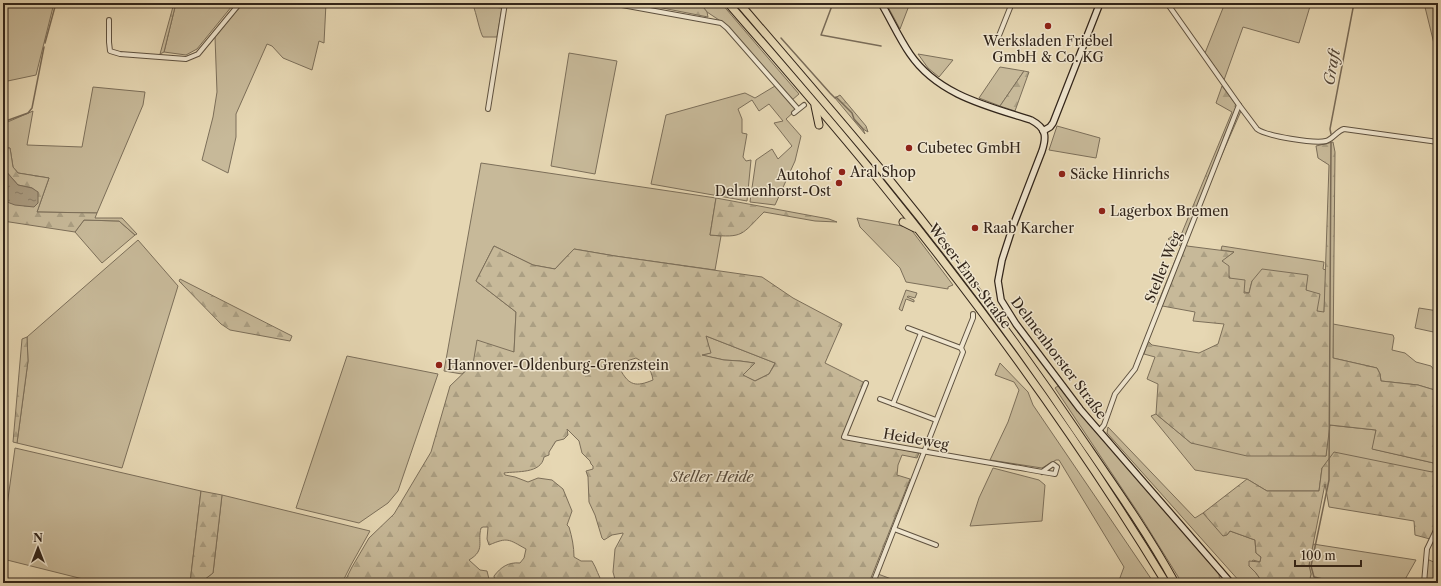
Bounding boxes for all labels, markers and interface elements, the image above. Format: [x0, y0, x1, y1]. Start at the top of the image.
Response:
marker: Werksladen Friebel GmbH & Co. KG [1043, 21, 1053, 31]
place label: Werksladen Friebel GmbH & Co. KG [982, 32, 1113, 66]
water label: Graft [1319, 46, 1344, 87]
place label: Cubetec GmbH [917, 139, 1021, 157]
marker: Cubetec GmbH [904, 143, 914, 153]
place label: Aral Shop [849, 163, 916, 181]
place label: Säcke Hinrichs [1070, 165, 1170, 183]
place label: Autohof Delmenhorst-Ost [715, 166, 833, 200]
marker: Aral Shop [837, 167, 847, 177]
marker: Säcke Hinrichs [1057, 169, 1067, 179]
marker: Autohof Delmenhorst-Ost [834, 178, 844, 188]
place label: Lagerbox Bremen [1110, 202, 1229, 220]
marker: Lagerbox Bremen [1097, 206, 1107, 216]
street label: Weser-Ems-Straße [924, 219, 1015, 332]
place label: Raab Karcher [983, 219, 1074, 237]
marker: Raab Karcher [970, 223, 980, 233]
street label: Steller Weg [1141, 228, 1186, 305]
street label: Delmenhorster Straße [1007, 293, 1111, 423]
place label: Hannover-Oldenburg-Grenzstein [447, 356, 669, 374]
marker: Hannover-Oldenburg-Grenzstein [434, 360, 444, 370]
street label: Heideweg [882, 424, 951, 454]
park label: Steller Heide [670, 468, 754, 486]
north arrow [18, 528, 58, 568]
text: N [33, 531, 43, 545]
scale bar [1295, 542, 1361, 568]
text: 100 m [1301, 548, 1336, 563]

